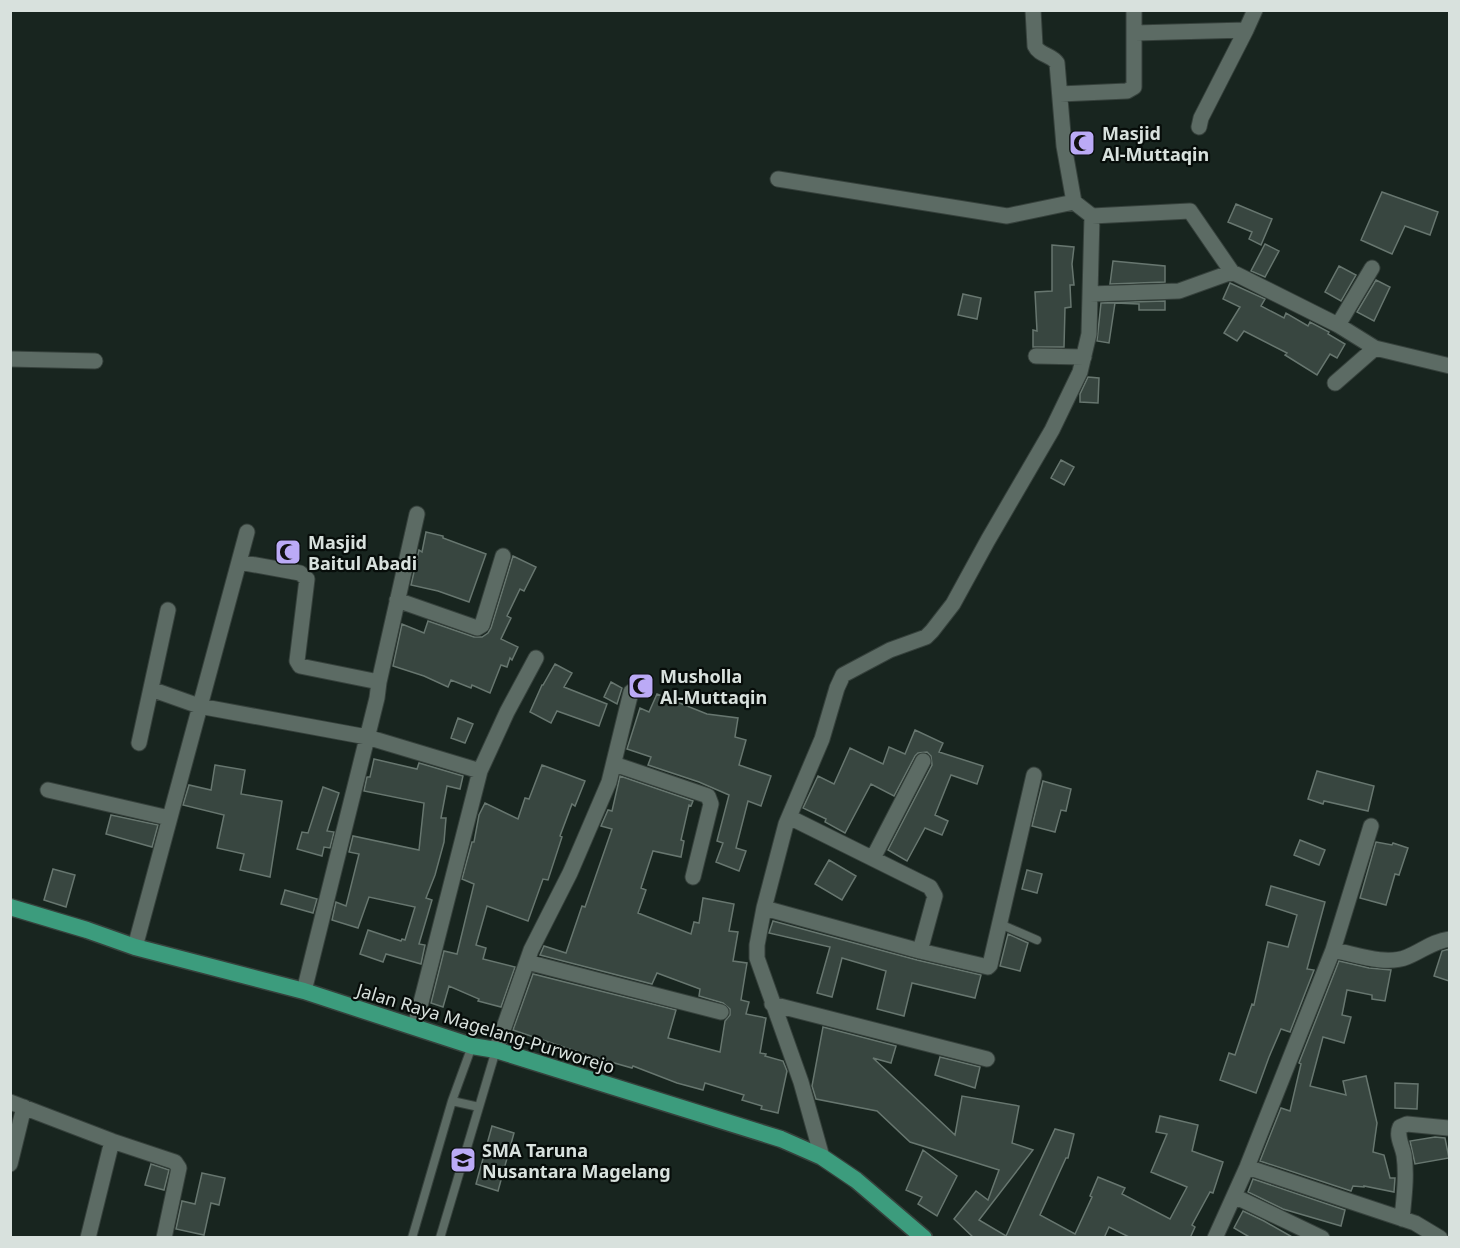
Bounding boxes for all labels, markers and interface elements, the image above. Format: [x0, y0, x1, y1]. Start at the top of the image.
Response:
place label: Masjid Al-Muttaqin [1102, 121, 1209, 166]
mosque icon: Masjid Al-Muttaqin [1067, 128, 1097, 158]
place label: Masjid Baitul Abadi [308, 530, 417, 575]
mosque icon: Masjid Baitul Abadi [273, 537, 303, 567]
place label: Musholla Al-Muttaqin [660, 664, 767, 709]
mosque icon: Musholla Al-Muttaqin [626, 671, 656, 701]
street label: Jalan Raya Magelang-Purworejo [352, 977, 618, 1079]
place label: SMA Taruna Nusantara Magelang [482, 1138, 671, 1183]
school or university icon: SMA Taruna Nusantara Magelang [448, 1145, 478, 1175]

